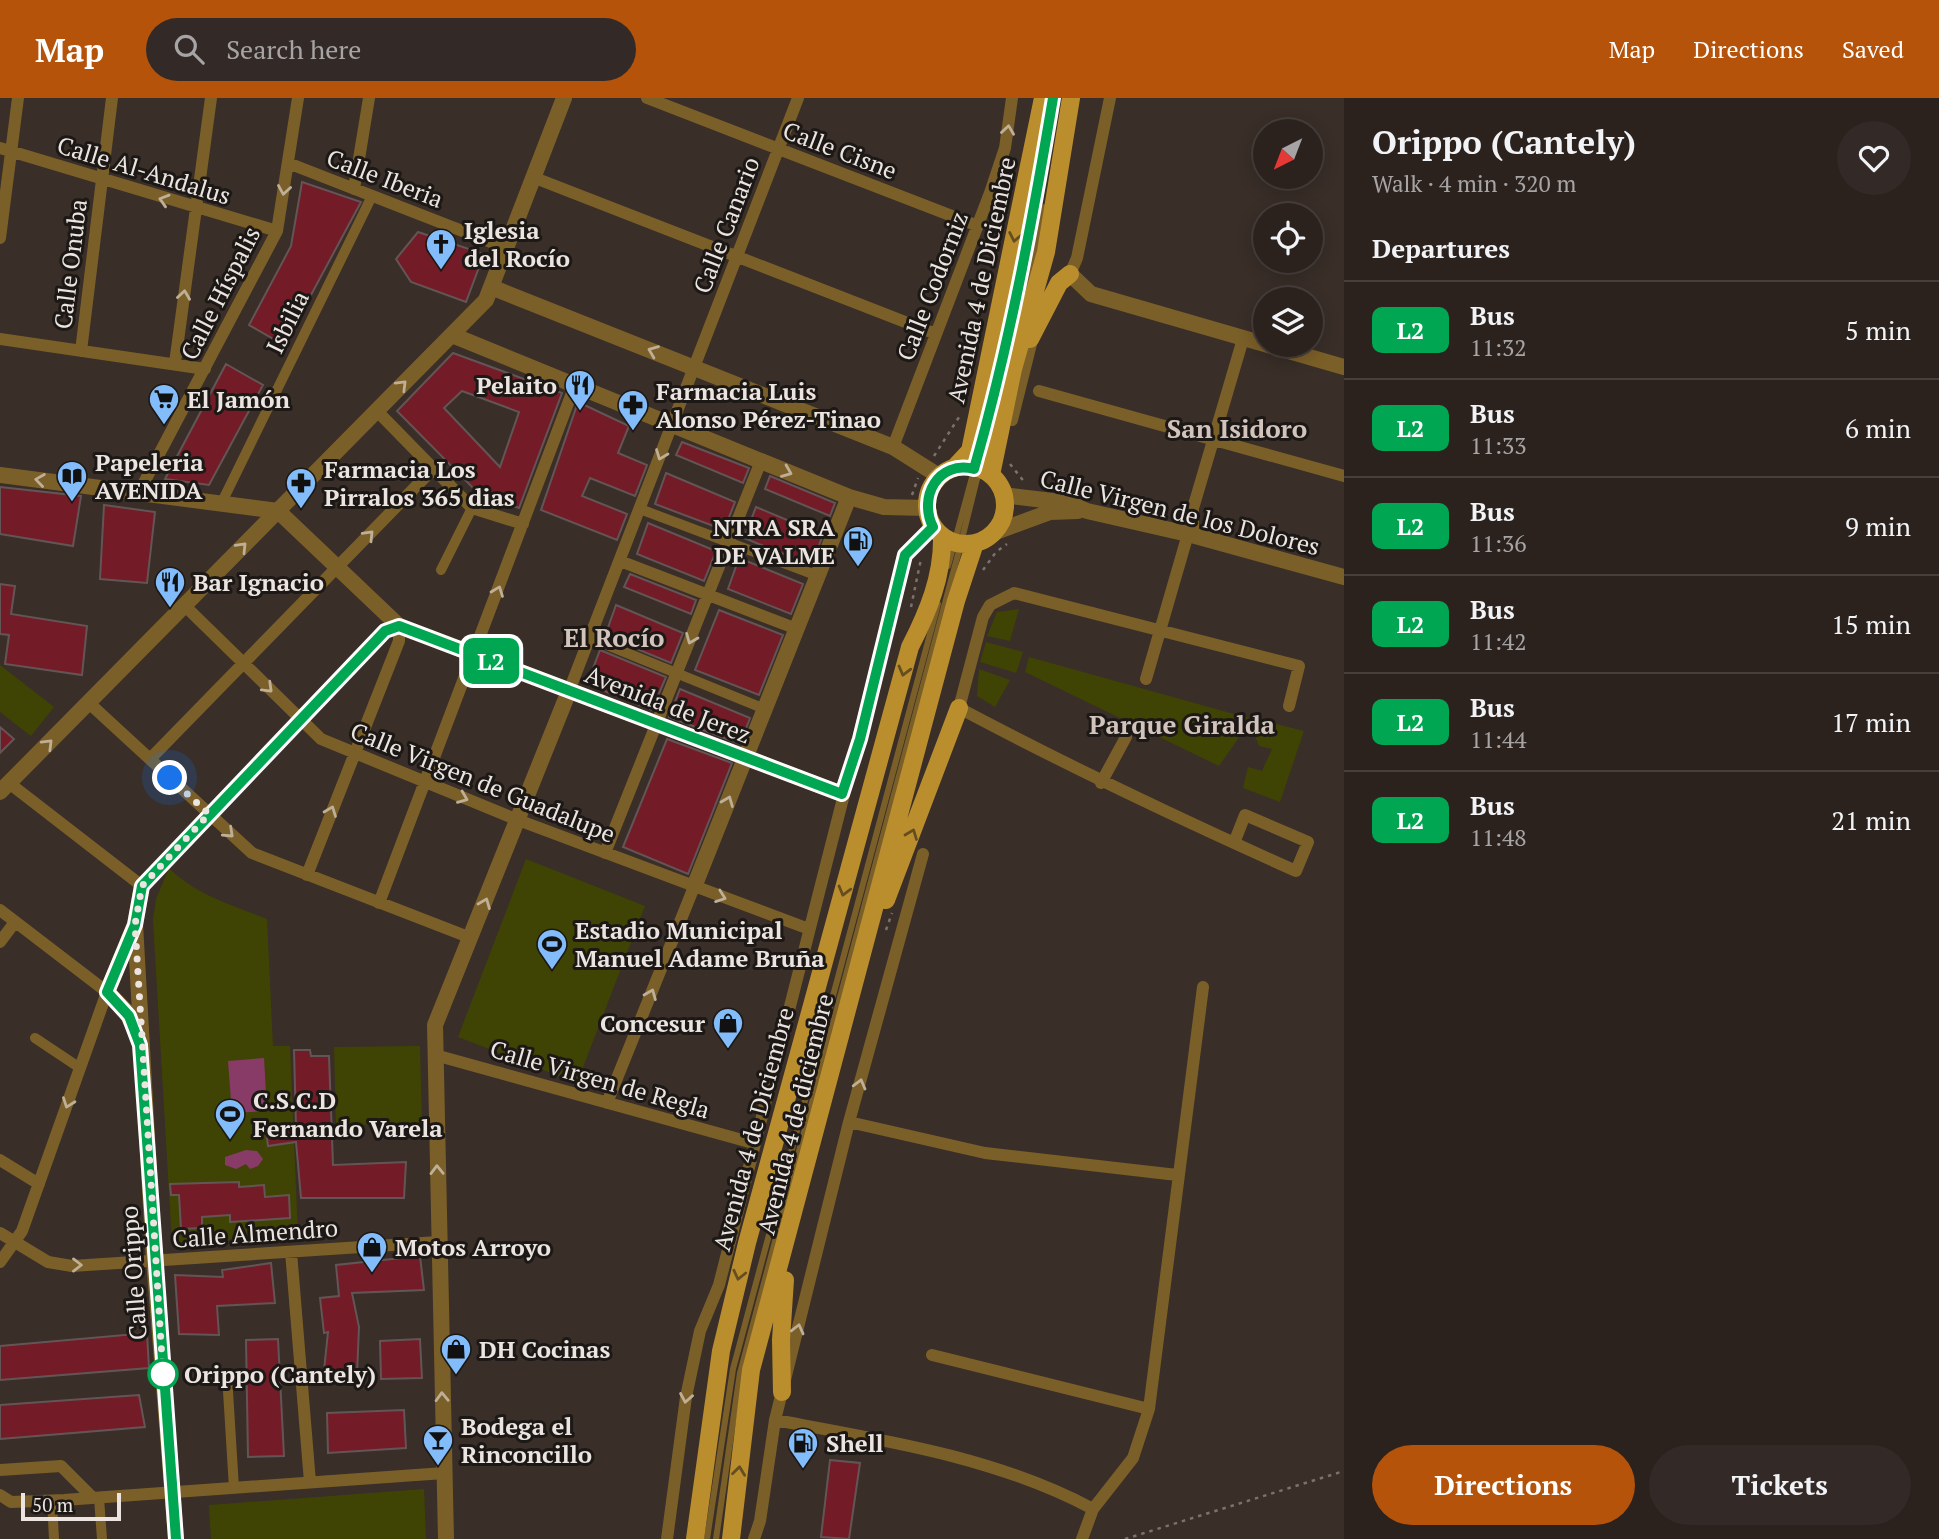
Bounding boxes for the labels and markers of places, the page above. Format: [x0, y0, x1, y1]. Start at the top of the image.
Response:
place label: Iglesia del Rocío [464, 214, 570, 274]
church icon: Iglesia del Rocío [424, 227, 458, 271]
restaurant icon: Pelaito [563, 368, 597, 412]
place label: Pelaito [476, 369, 557, 401]
place label: Farmacia Luis Alonso Pérez-Tinao [656, 375, 881, 435]
supermarket icon: El Jamón [147, 382, 181, 426]
place label: El Jamón [187, 383, 291, 415]
pharmacy icon: Farmacia Luis Alonso Pérez-Tinao [616, 388, 650, 432]
place label: Papeleria AVENIDA [95, 446, 204, 506]
place label: Farmacia Los Pirralos 365 dias [324, 453, 515, 513]
library icon: Papeleria AVENIDA [55, 459, 89, 503]
pharmacy icon: Farmacia Los Pirralos 365 dias [284, 466, 318, 510]
place label: NTRA SRA DE VALME [713, 511, 836, 571]
fuel station icon: NTRA SRA DE VALME [841, 524, 875, 568]
restaurant icon: Bar Ignacio [153, 565, 187, 609]
place label: Bar Ignacio [193, 566, 324, 598]
place label: Estadio Municipal Manuel Adame Bruña [575, 914, 825, 974]
sports icon: Estadio Municipal Manuel Adame Bruña [535, 927, 569, 971]
shop icon: Concesur [711, 1006, 745, 1050]
place label: Concesur [600, 1007, 706, 1039]
place label: C.S.C.D Fernando Varela [253, 1084, 443, 1144]
sports icon: C.S.C.D Fernando Varela [213, 1097, 247, 1141]
shop icon: Motos Arroyo [355, 1230, 389, 1274]
place label: Motos Arroyo [395, 1231, 551, 1263]
shop icon: DH Cocinas [439, 1332, 473, 1376]
place label: DH Cocinas [479, 1333, 610, 1365]
place label: Orippo (Cantely) [184, 1358, 376, 1390]
marker: Orippo (Cantely) [148, 1359, 178, 1389]
place label: Bodega el Rinconcillo [461, 1410, 592, 1470]
bar icon: Bodega el Rinconcillo [421, 1423, 455, 1467]
fuel station icon: Shell [786, 1426, 820, 1470]
place label: Shell [826, 1427, 884, 1459]

